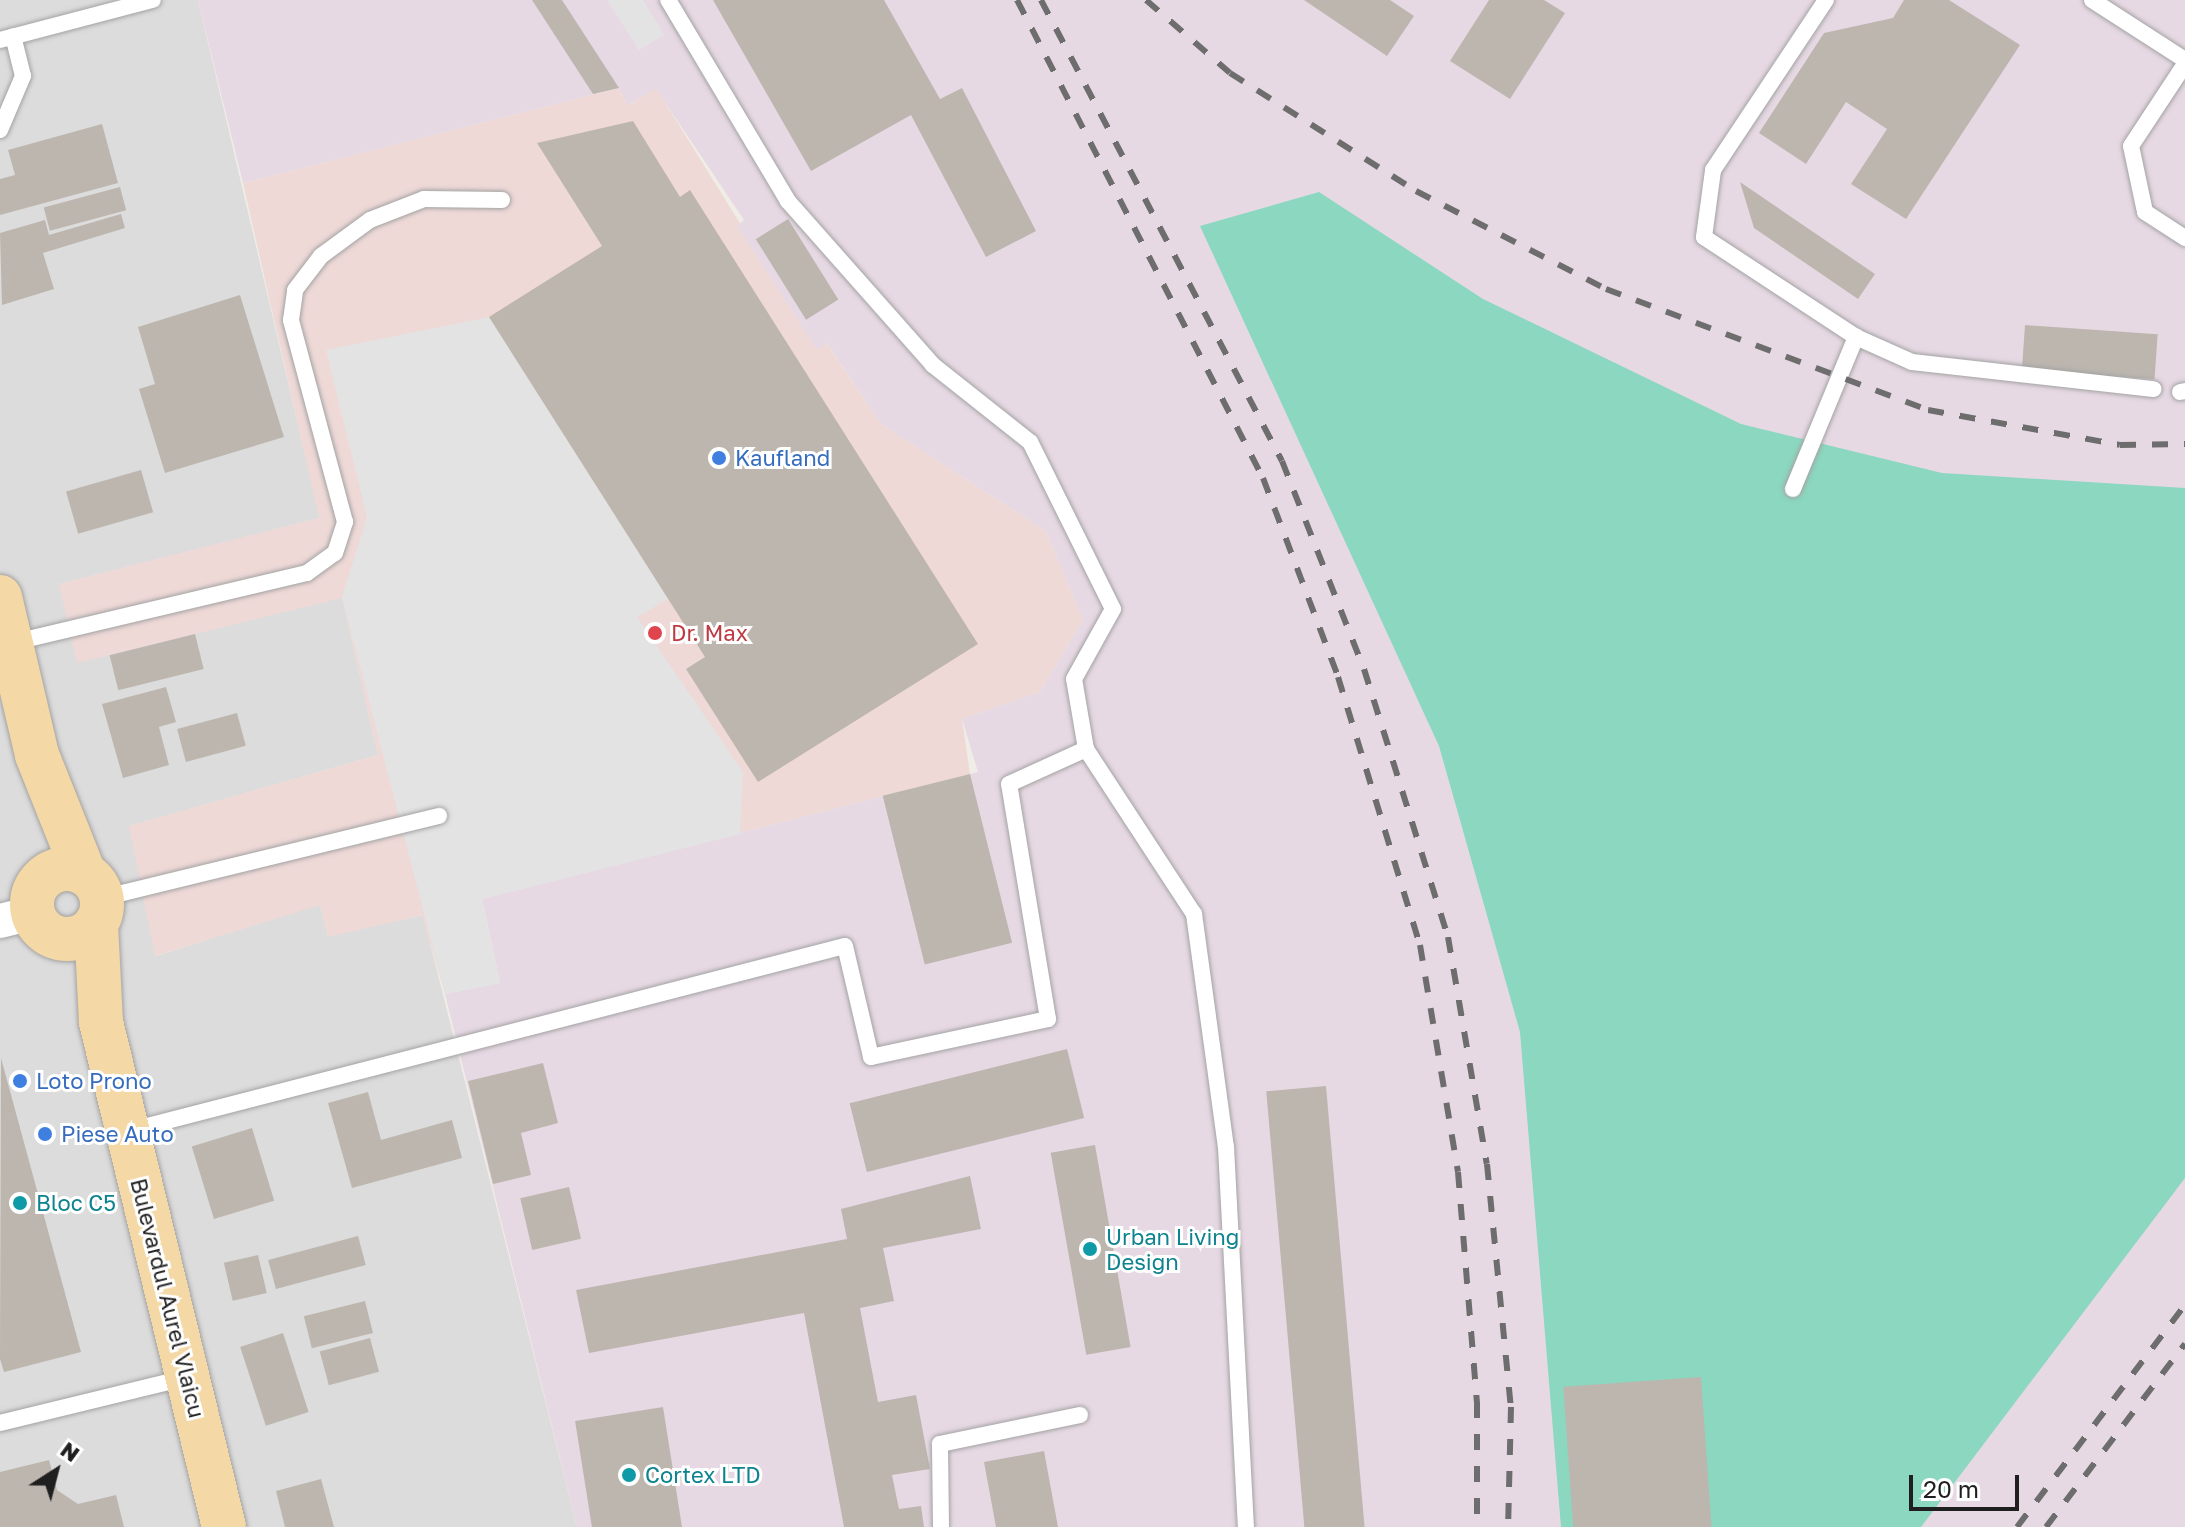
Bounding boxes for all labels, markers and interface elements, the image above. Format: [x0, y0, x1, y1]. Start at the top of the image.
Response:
place label: Kaufland [735, 445, 830, 471]
marker: Kaufland [710, 449, 728, 467]
place label: Dr. Max [671, 620, 748, 646]
marker: Dr. Max [646, 624, 664, 642]
place label: Loto Prono [36, 1068, 152, 1094]
marker: Loto Prono [11, 1072, 29, 1090]
place label: Piese Auto [61, 1121, 174, 1147]
marker: Piese Auto [36, 1125, 54, 1143]
street label: Bulevardul Aurel Vlaicu [125, 1176, 211, 1420]
place label: Bloc C5 [36, 1190, 116, 1216]
marker: Bloc C5 [11, 1194, 29, 1212]
place label: Urban Living Design [1106, 1223, 1239, 1274]
marker: Urban Living Design [1081, 1240, 1099, 1258]
north arrow [16, 1431, 96, 1511]
text: N [56, 1435, 85, 1467]
scale bar [1913, 1459, 2023, 1509]
place label: Cortex LTD [645, 1462, 761, 1488]
marker: Cortex LTD [620, 1466, 638, 1484]
text: 20 m [1923, 1474, 1979, 1503]

